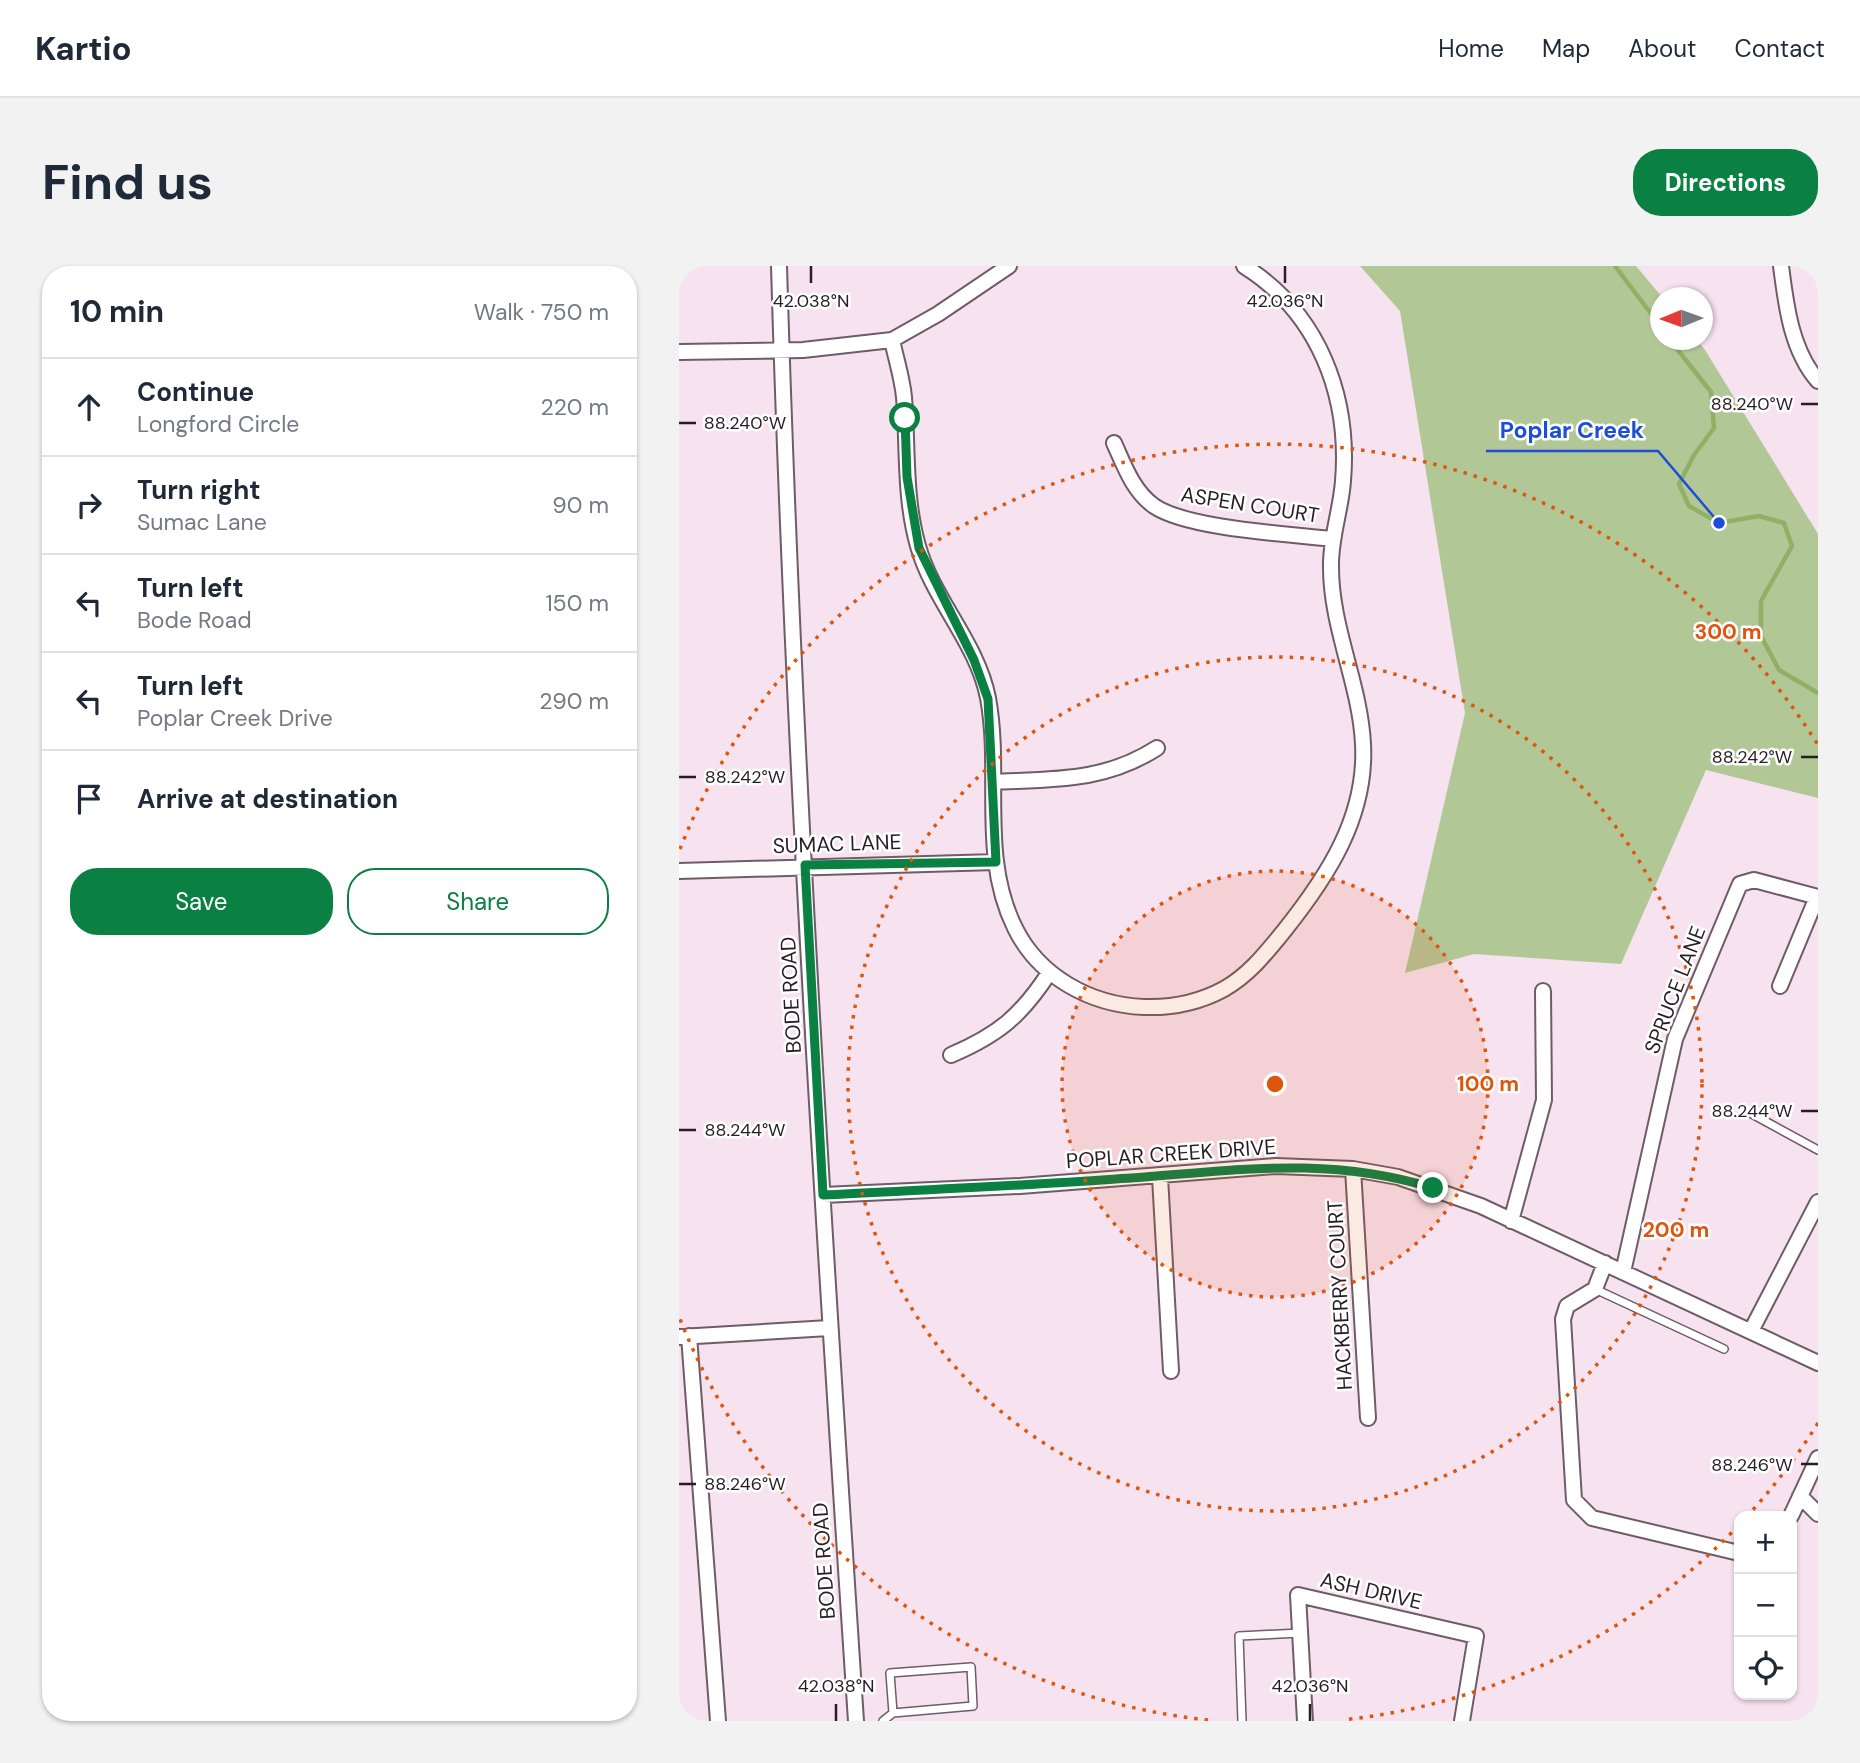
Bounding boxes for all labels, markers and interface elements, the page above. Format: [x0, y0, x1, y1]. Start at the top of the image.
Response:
text: Kartio [35, 27, 132, 70]
text: Home [1438, 33, 1504, 64]
text: Map [1542, 33, 1590, 64]
text: About [1628, 33, 1697, 64]
text: Contact [1735, 33, 1825, 64]
button: Directions [1633, 149, 1818, 216]
text: Find us [42, 150, 213, 214]
north arrow [1650, 287, 1713, 350]
text: 42.038°N [773, 289, 849, 313]
text: 42.036°N [1246, 289, 1324, 313]
text: 10 min [70, 292, 164, 331]
text: Walk · 750 m [474, 297, 609, 327]
text: Continue [137, 375, 254, 409]
icon: ahead [70, 388, 108, 426]
text: 220 m [540, 392, 609, 422]
text: 88.240°W [1711, 392, 1793, 416]
route start [889, 402, 920, 433]
callout: Poplar Creek [1486, 407, 1658, 451]
text: Longford Circle [137, 409, 299, 439]
text: 88.240°W [704, 411, 786, 435]
text: Poplar Creek [1500, 415, 1644, 445]
text: Turn right [137, 473, 261, 507]
street label: ASPEN COURT [1179, 480, 1321, 530]
icon: right [70, 486, 108, 524]
text: 90 m [552, 490, 609, 520]
text: Sumac Lane [137, 507, 267, 537]
text: Turn left [137, 571, 244, 605]
icon: left [70, 584, 108, 622]
text: 150 m [545, 588, 609, 618]
text: Bode Road [137, 605, 252, 635]
text: 300 m [1695, 618, 1761, 646]
text: Turn left [137, 669, 244, 703]
icon: left [70, 682, 108, 720]
text: 290 m [539, 686, 609, 716]
text: Poplar Creek Drive [137, 703, 333, 733]
text: 88.242°W [1712, 745, 1792, 769]
text: 88.242°W [705, 765, 785, 789]
icon: arrive [70, 780, 108, 818]
text: Arrive at destination [137, 782, 398, 816]
street label: SUMAC LANE [772, 828, 902, 860]
button: Save [70, 868, 333, 935]
button: Share [347, 868, 609, 935]
street label: SPRUCE LANE [1638, 922, 1712, 1058]
street label: BODE ROAD [774, 936, 808, 1054]
text: 100 m [1457, 1070, 1519, 1098]
centre of rings [1263, 1072, 1287, 1096]
text: 88.244°W [1712, 1099, 1792, 1123]
text: 88.244°W [705, 1118, 785, 1142]
street label: POPLAR CREEK DRIVE [1065, 1133, 1277, 1175]
route end [1417, 1172, 1448, 1203]
street label: HACKBERRY COURT [1321, 1199, 1359, 1391]
text: 200 m [1643, 1216, 1709, 1244]
text: 88.246°W [1711, 1453, 1793, 1477]
text: 88.246°W [704, 1472, 786, 1496]
street label: BODE ROAD [806, 1502, 842, 1620]
map controls [1734, 1511, 1797, 1700]
button: + [1734, 1511, 1797, 1574]
street label: ASH DRIVE [1317, 1566, 1425, 1616]
button: − [1734, 1574, 1797, 1637]
button: locate [1734, 1637, 1797, 1700]
text: 42.038°N [798, 1674, 874, 1698]
text: 42.036°N [1271, 1674, 1349, 1698]

